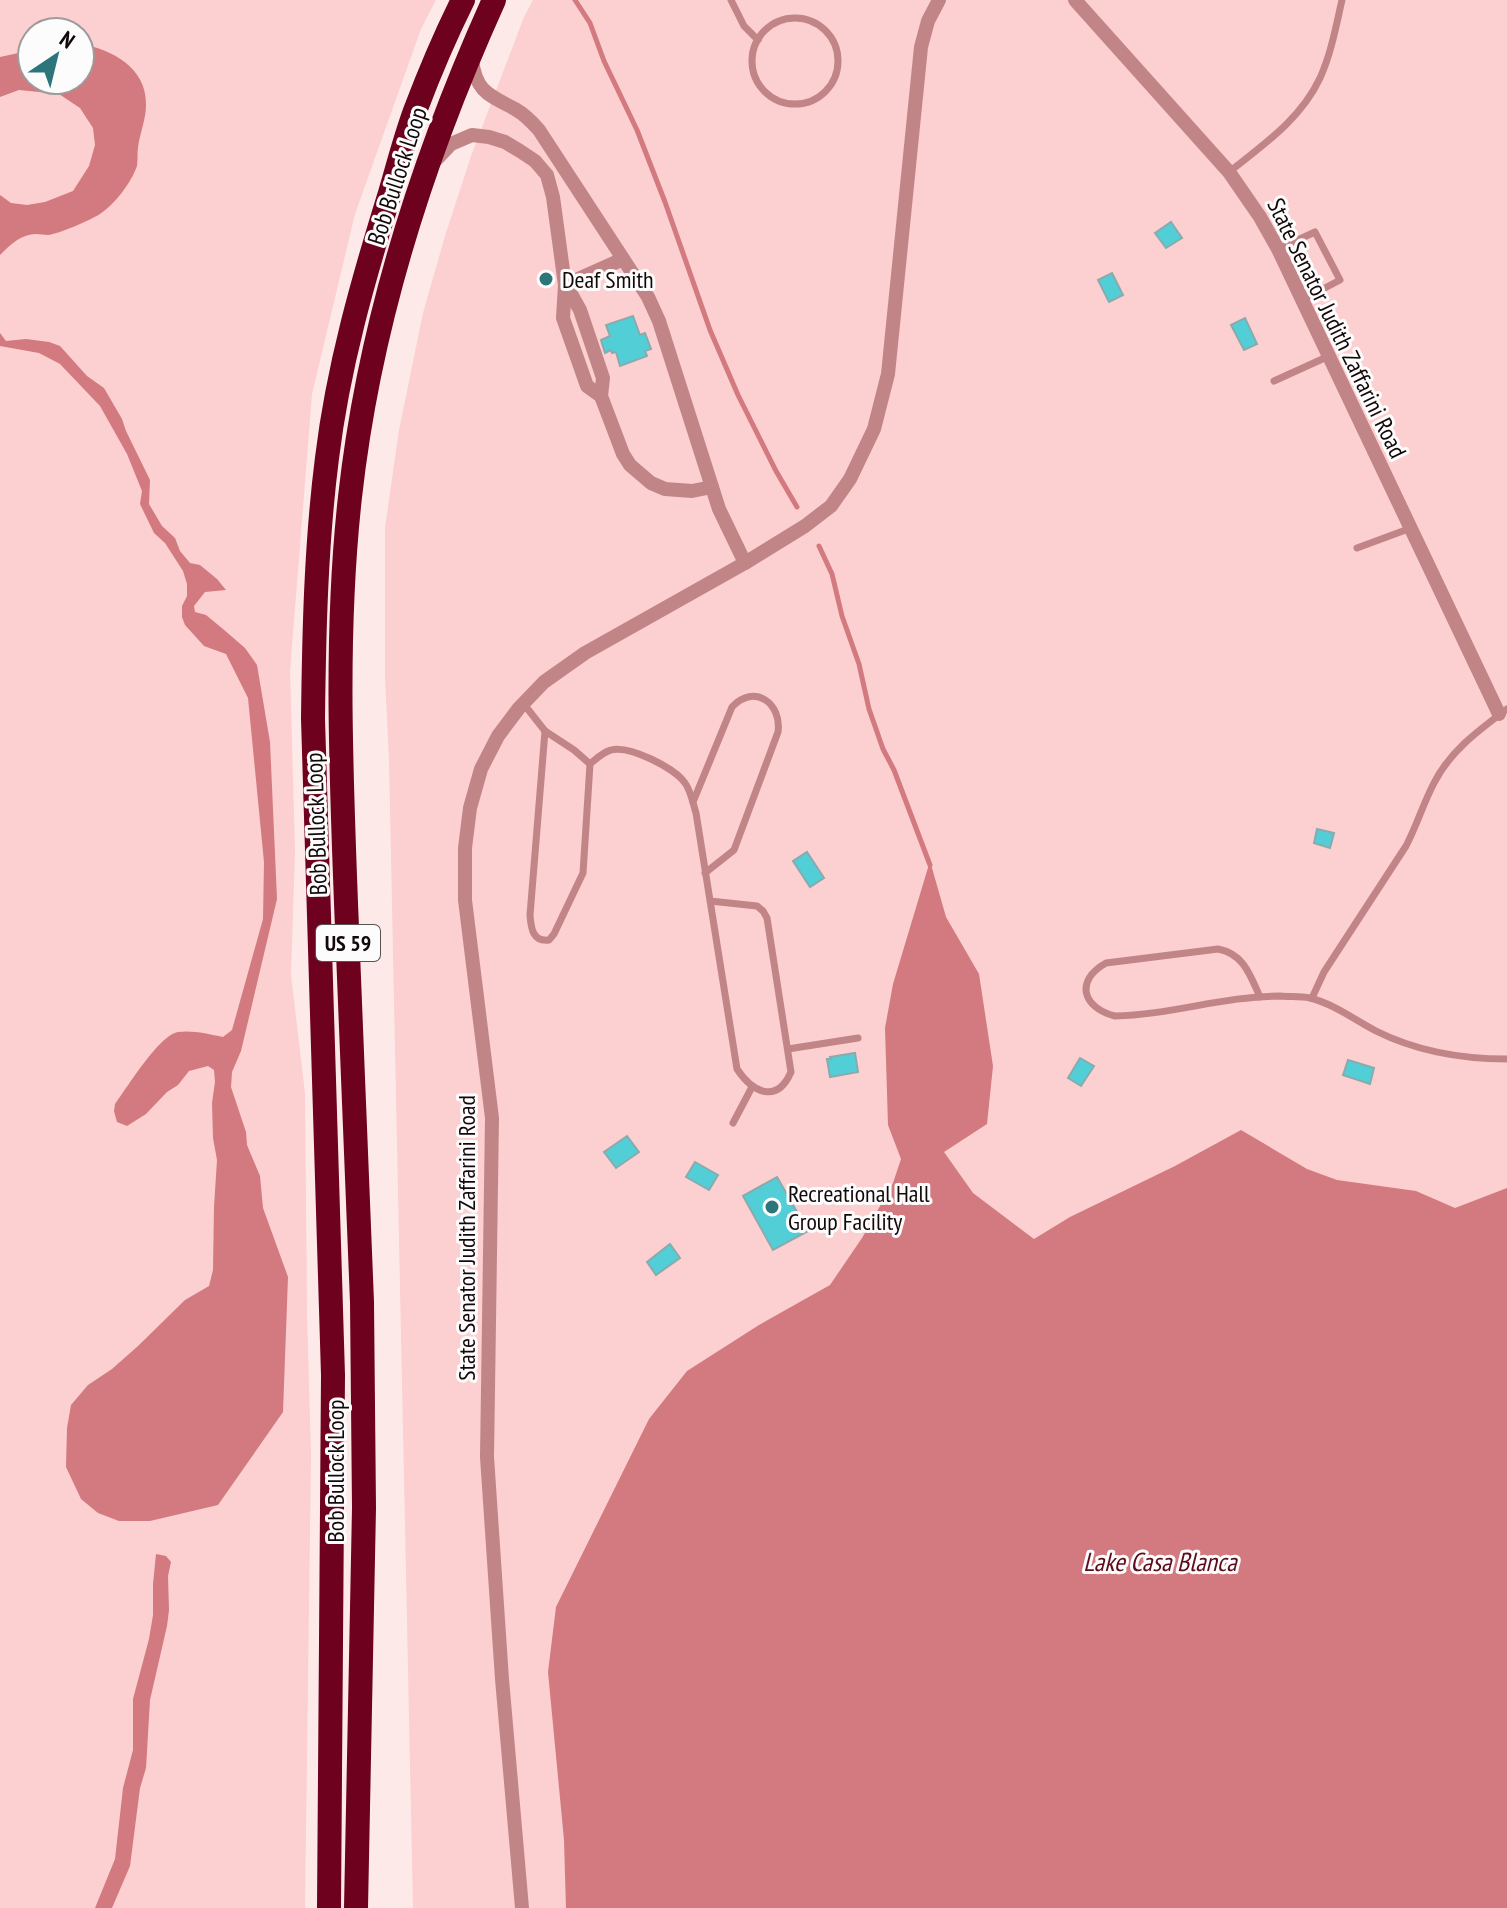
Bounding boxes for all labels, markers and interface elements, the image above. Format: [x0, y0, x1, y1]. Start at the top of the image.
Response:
north arrow [16, 16, 96, 96]
text: N [55, 25, 80, 54]
street label: Bob Bullock Loop [360, 103, 434, 249]
street label: State Senator Judith Zaffarini Road [1260, 193, 1414, 463]
place label: Deaf Smith [562, 264, 654, 295]
marker: Deaf Smith [537, 270, 555, 288]
street label: Bob Bullock Loop [298, 752, 334, 896]
road number: US 59 [316, 925, 380, 961]
street label: State Senator Judith Zaffarini Road [451, 1095, 482, 1381]
place label: Recreational Hall Group Facility [788, 1178, 930, 1237]
marker: Recreational Hall Group Facility [763, 1198, 781, 1216]
street label: Bob Bullock Loop [320, 1400, 351, 1542]
water label: Lake Casa Blanca [1083, 1545, 1238, 1578]

